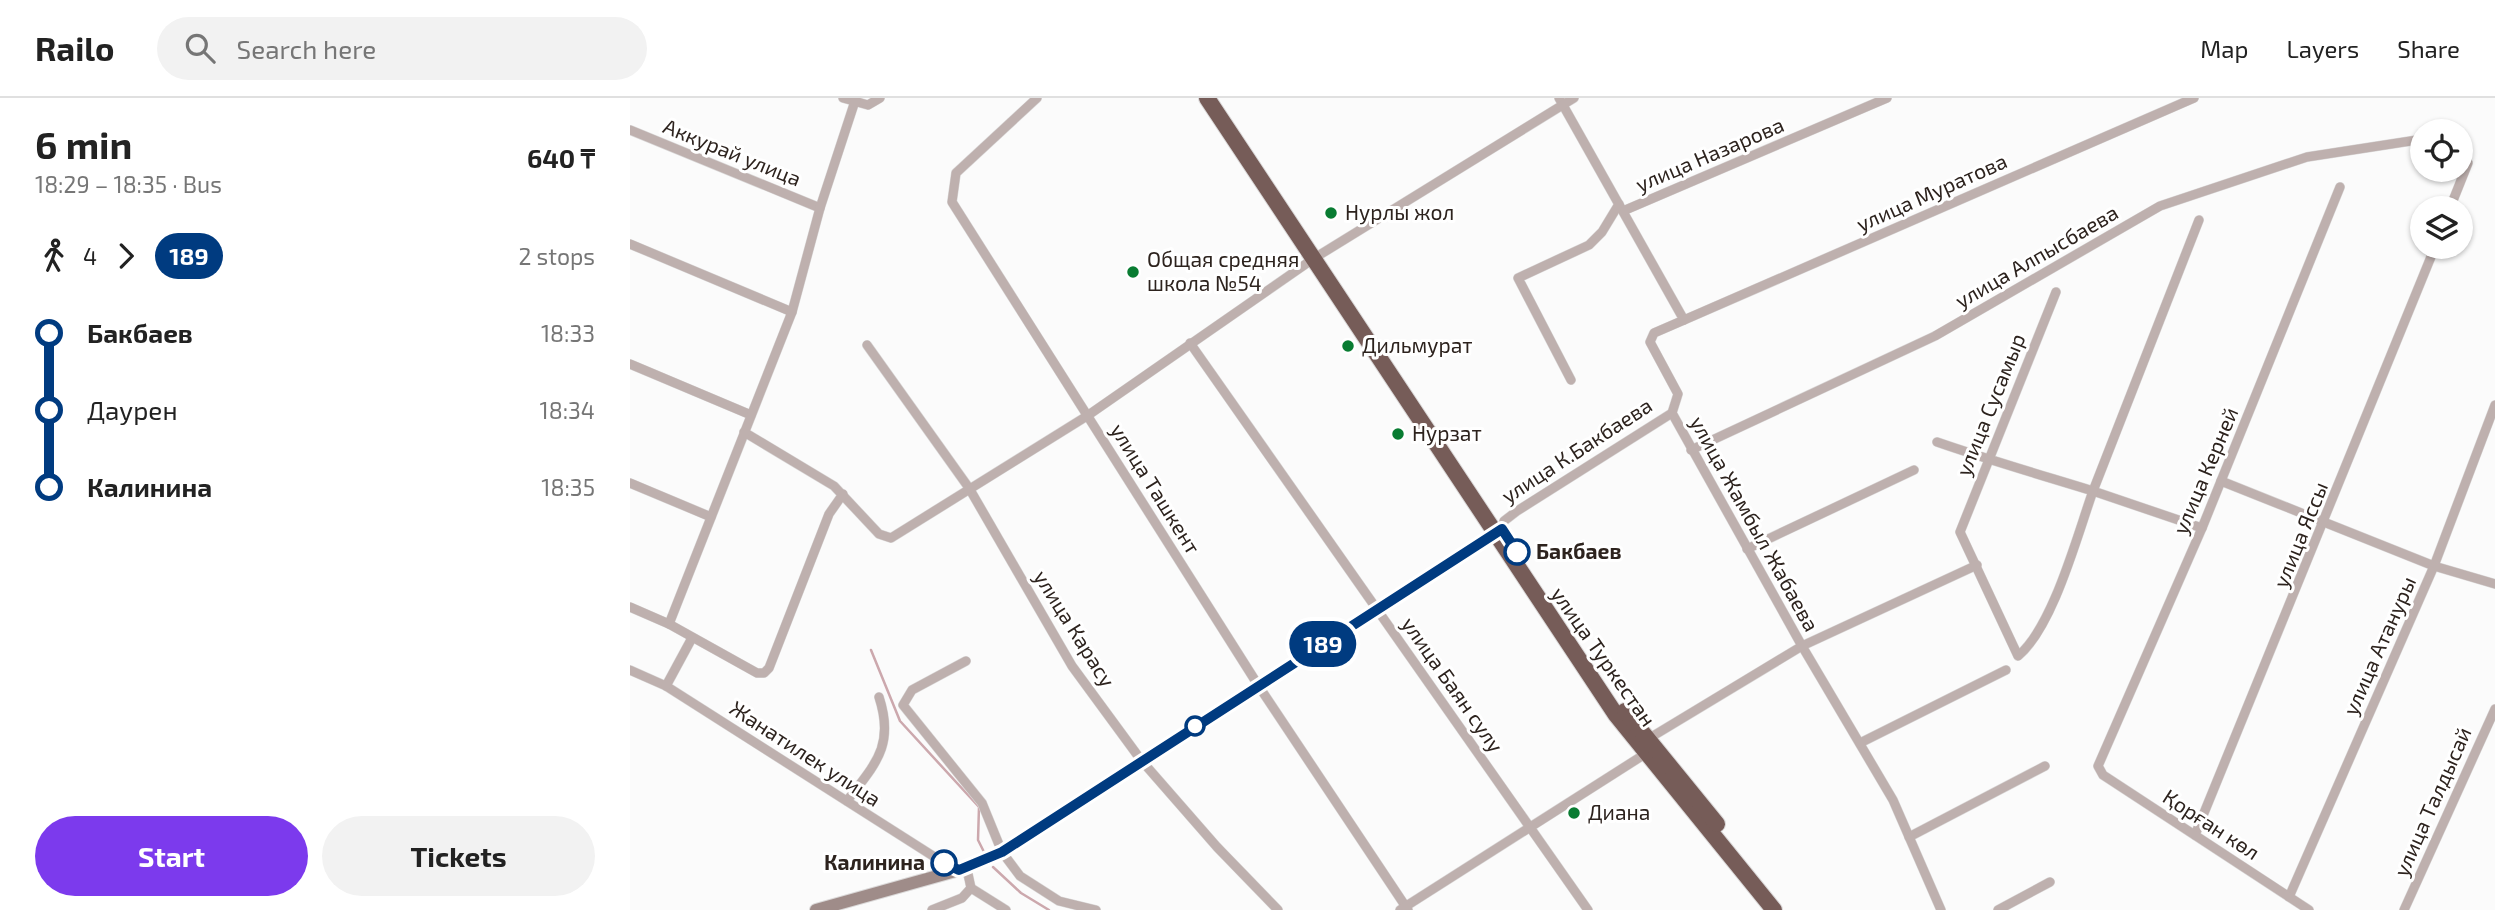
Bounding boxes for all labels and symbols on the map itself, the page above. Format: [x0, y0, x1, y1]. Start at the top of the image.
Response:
street label: улица Назарова [1632, 111, 1788, 197]
street label: Аккурай улица [660, 113, 805, 192]
street label: улица Муратова [1852, 147, 2011, 237]
place label: Нурлы жол [1345, 199, 1454, 225]
street label: улица Алпысбаева [1950, 199, 2123, 313]
marker: Нурлы жол [1323, 205, 1339, 221]
place label: Общая средняя школа №54 [1147, 246, 1299, 295]
marker: Общая средняя школа №54 [1125, 264, 1141, 280]
street label: улица Сусамыр [1950, 330, 2030, 480]
place label: Дильмурат [1362, 332, 1473, 358]
marker: Дильмурат [1340, 338, 1356, 354]
street label: улица К.Бакбаева [1496, 392, 1657, 509]
street label: улица Керней [2167, 403, 2243, 538]
street label: улица Жамбыл Жабаева [1685, 411, 1825, 636]
street label: улица Ташкент [1105, 418, 1206, 559]
place label: Нурзат [1412, 420, 1482, 446]
marker: Нурзат [1390, 426, 1406, 442]
street label: улица Яссы [2267, 478, 2333, 591]
place label: Бакбаев [1536, 538, 1621, 563]
marker: Бакбаев [1504, 539, 1530, 565]
street label: улица Карасу [1029, 565, 1121, 692]
street label: улица Атануры [2337, 572, 2421, 719]
street label: улица Туркестан [1546, 582, 1662, 731]
street label: улица Баян сулу [1396, 612, 1509, 757]
line badge: 189 [1283, 621, 1363, 667]
street label: Жанатилек улица [725, 695, 886, 812]
unlabelled marker [1185, 716, 1205, 736]
street label: улица Талдысай [2388, 723, 2477, 880]
street label: Қорған көл [2159, 783, 2265, 864]
place label: Диана [1588, 799, 1650, 824]
marker: Диана [1566, 805, 1582, 821]
place label: Калинина [824, 849, 925, 874]
marker: Калинина [931, 850, 957, 876]

